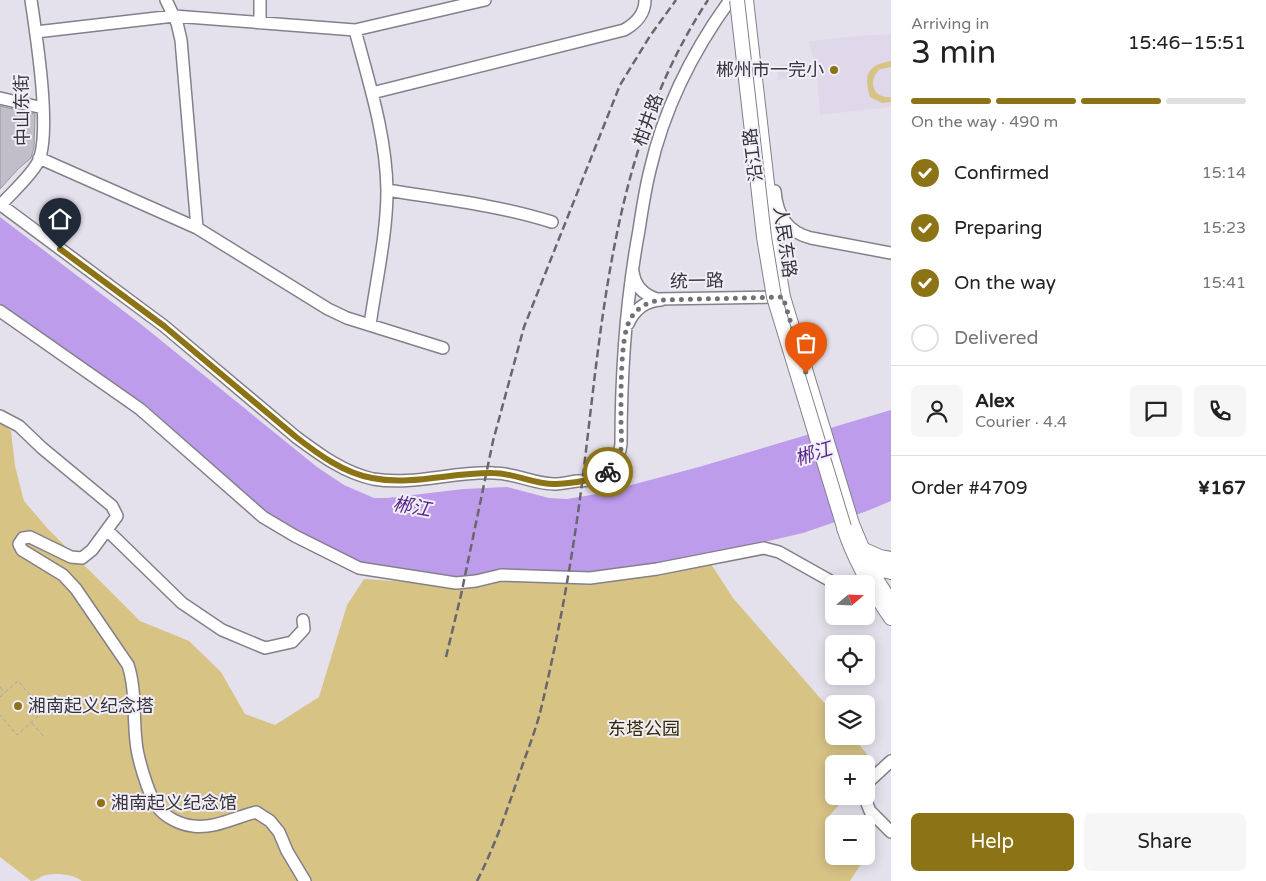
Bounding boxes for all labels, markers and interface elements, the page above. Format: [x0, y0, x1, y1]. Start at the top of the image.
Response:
text: Arriving in [911, 14, 989, 34]
text: 15:46–15:51 [1128, 32, 1246, 54]
text: 3 min [911, 34, 996, 72]
place label: 郴州市一完小 [716, 59, 824, 81]
marker: 郴州市一完小 [828, 64, 840, 76]
street label: 中山东街 [10, 74, 34, 146]
street label: 柑井路 [628, 91, 668, 149]
text: On the way · 490 m [911, 112, 1058, 132]
street label: 沿江路 [739, 127, 767, 183]
icon: check [911, 159, 939, 187]
text: Confirmed [954, 162, 1049, 184]
text: 15:14 [1202, 163, 1246, 183]
pin [39, 198, 81, 249]
icon: home [46, 205, 74, 233]
street label: 人民东路 [769, 205, 801, 279]
icon: check [911, 214, 939, 242]
text: Preparing [954, 217, 1043, 239]
text: 15:23 [1202, 218, 1246, 238]
icon: check [911, 269, 939, 297]
street label: 统一路 [670, 270, 724, 292]
text: On the way [954, 272, 1056, 294]
text: 15:41 [1202, 273, 1246, 293]
pin [785, 322, 827, 373]
text: Delivered [954, 327, 1039, 349]
icon: bag [792, 329, 820, 357]
button: person [911, 385, 963, 437]
button: chat [1130, 385, 1182, 437]
button: phone [1194, 385, 1246, 437]
text: Alex [975, 390, 1015, 412]
text: Courier · 4.4 [975, 412, 1067, 432]
water label: 郴江 [792, 437, 837, 470]
courier [583, 447, 633, 497]
icon: bike [594, 458, 622, 486]
text: Order #4709 [911, 477, 1028, 499]
text: ¥167 [1198, 477, 1246, 499]
water label: 郴江 [391, 493, 434, 521]
north arrow [825, 575, 875, 625]
map controls [825, 575, 875, 865]
button: locate [825, 635, 875, 685]
place label: 湘南起义纪念塔 [28, 695, 154, 717]
button: layers [825, 695, 875, 745]
marker: 湘南起义纪念塔 [12, 700, 24, 712]
park label: 东塔公园 [608, 718, 680, 740]
button: + [825, 755, 875, 805]
place label: 湘南起义纪念馆 [111, 792, 237, 814]
marker: 湘南起义纪念馆 [95, 797, 107, 809]
button: Help [911, 813, 1074, 871]
button: Share [1084, 813, 1246, 871]
button: − [825, 815, 875, 865]

